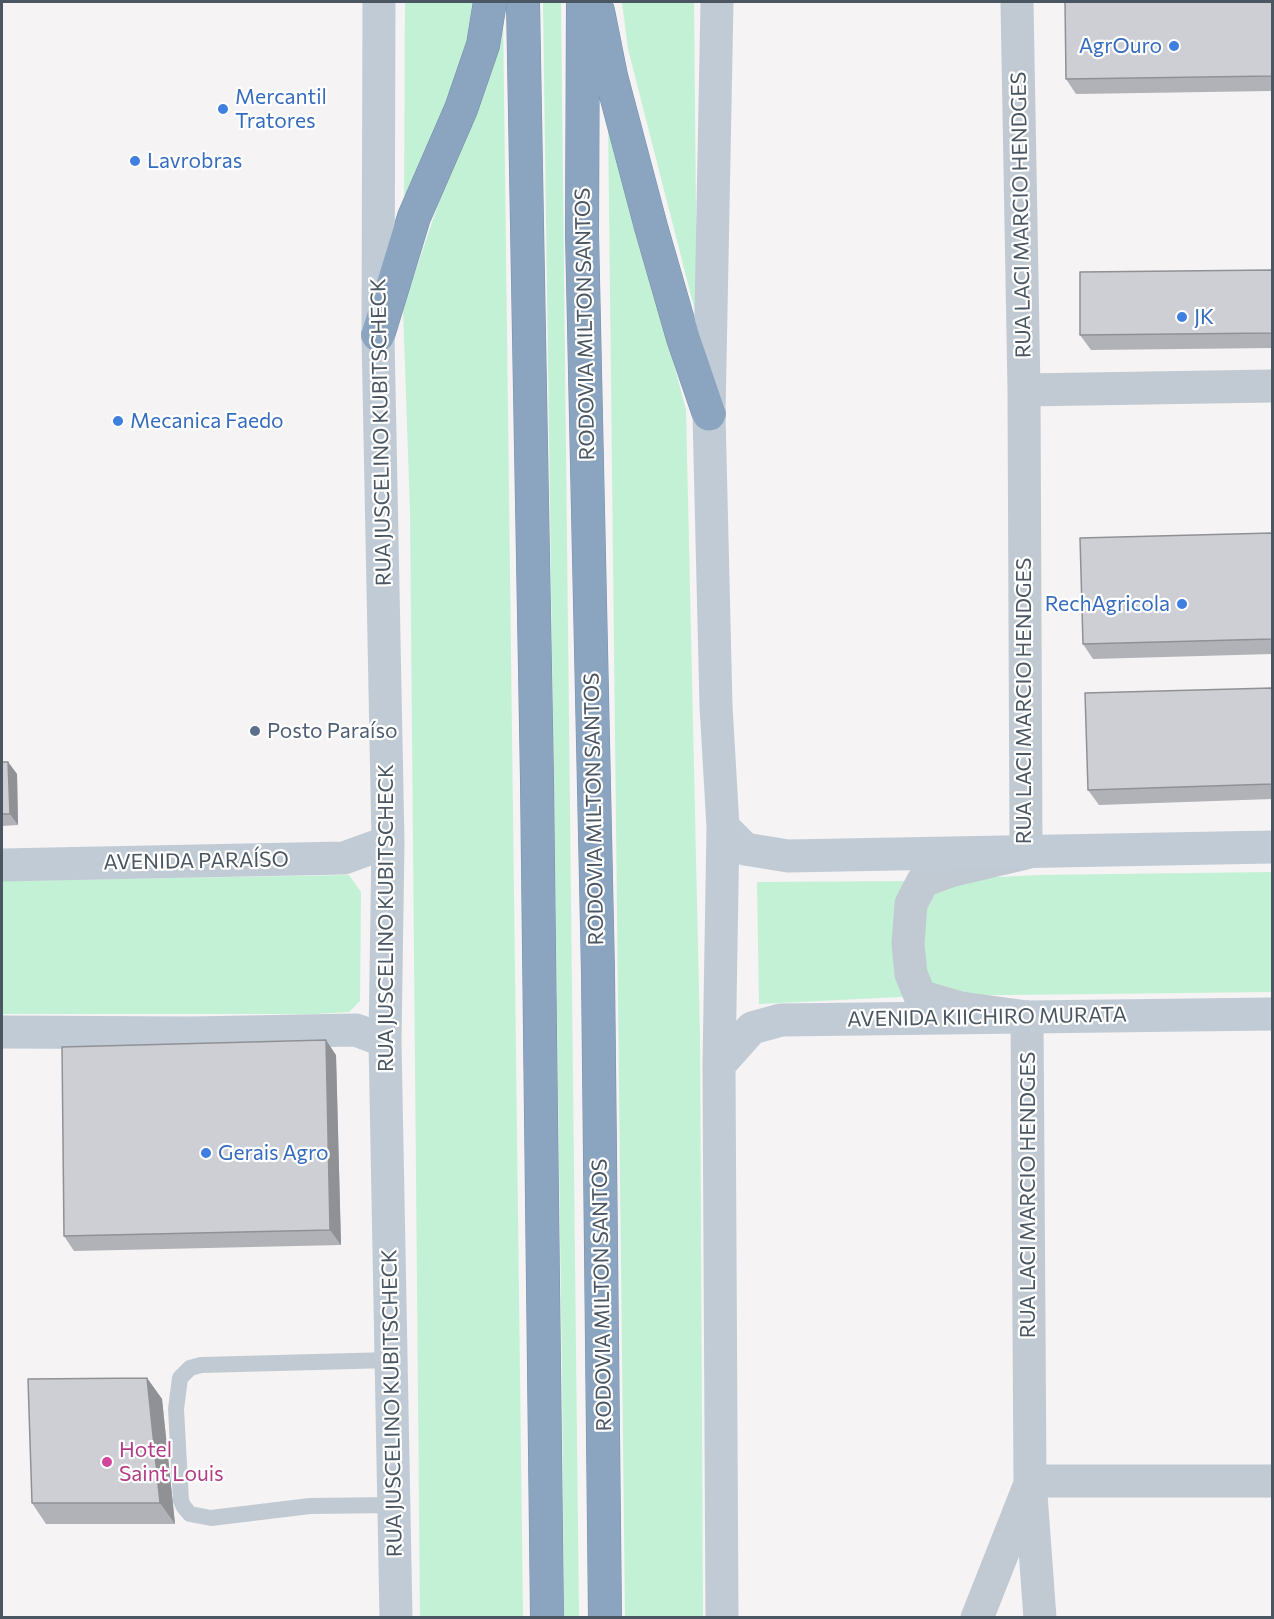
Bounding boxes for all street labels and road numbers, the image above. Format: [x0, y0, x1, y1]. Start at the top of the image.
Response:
street label: RUA LACI MARCIO HENDGES [1006, 72, 1036, 358]
street label: RODOVIA MILTON SANTOS [570, 188, 600, 460]
street label: RUA JUSCELINO KUBITSCHECK [366, 278, 396, 586]
street label: RUA LACI MARCIO HENDGES [1011, 558, 1037, 844]
street label: RODOVIA MILTON SANTOS [579, 673, 609, 945]
street label: RUA JUSCELINO KUBITSCHECK [373, 764, 399, 1072]
street label: AVENIDA PARAÍSO [103, 847, 289, 875]
street label: AVENIDA KIICHIRO MURATA [847, 1002, 1127, 1032]
street label: RUA LACI MARCIO HENDGES [1015, 1052, 1041, 1338]
street label: RODOVIA MILTON SANTOS [587, 1159, 617, 1431]
street label: RUA JUSCELINO KUBITSCHECK [377, 1249, 407, 1557]

